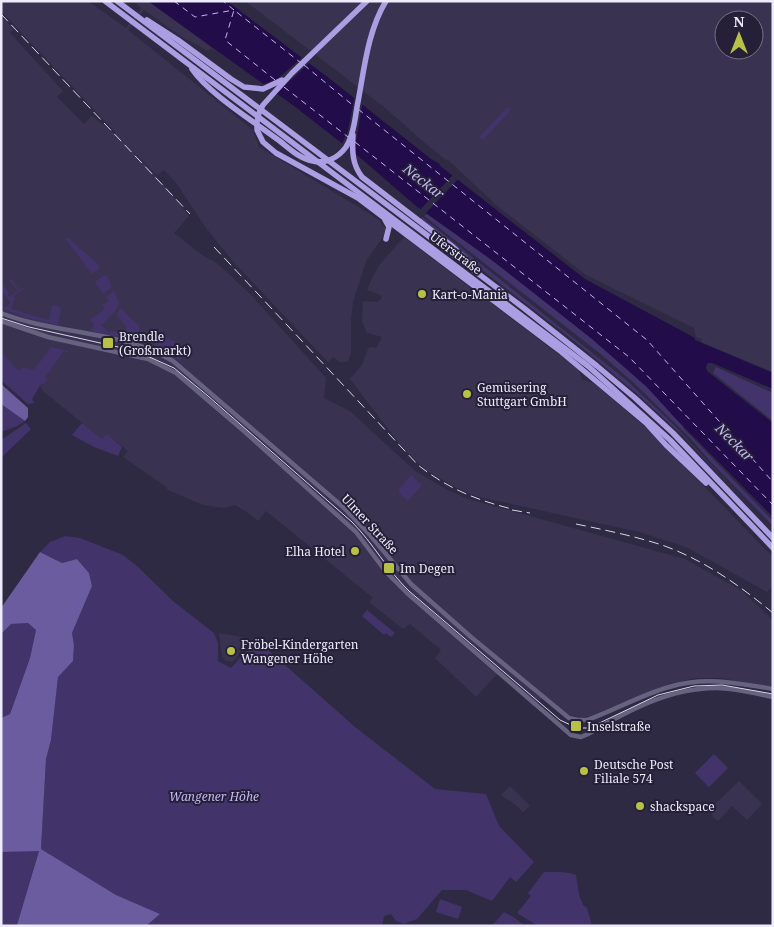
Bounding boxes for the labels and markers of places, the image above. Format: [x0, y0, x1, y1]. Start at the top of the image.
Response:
place label: Kart-o-Mania [432, 286, 508, 303]
marker: Kart-o-Mania [416, 288, 428, 300]
place label: Brendle (Großmarkt) [119, 328, 191, 359]
marker: Brendle (Großmarkt) [101, 336, 115, 350]
place label: Gemüsering Stuttgart GmbH [477, 379, 567, 410]
marker: Gemüsering Stuttgart GmbH [461, 388, 473, 400]
place label: Elha Hotel [286, 543, 345, 560]
marker: Elha Hotel [349, 545, 361, 557]
place label: Im Degen [400, 560, 455, 577]
marker: Im Degen [382, 561, 396, 575]
place label: Fröbel-Kindergarten Wangener Höhe [241, 636, 359, 667]
marker: Fröbel-Kindergarten Wangener Höhe [225, 645, 237, 657]
place label: Inselstraße [587, 718, 651, 735]
marker: Inselstraße [569, 719, 583, 733]
place label: Deutsche Post Filiale 574 [594, 756, 673, 787]
marker: Deutsche Post Filiale 574 [578, 765, 590, 777]
place label: shackspace [650, 798, 715, 815]
marker: shackspace [634, 800, 646, 812]

